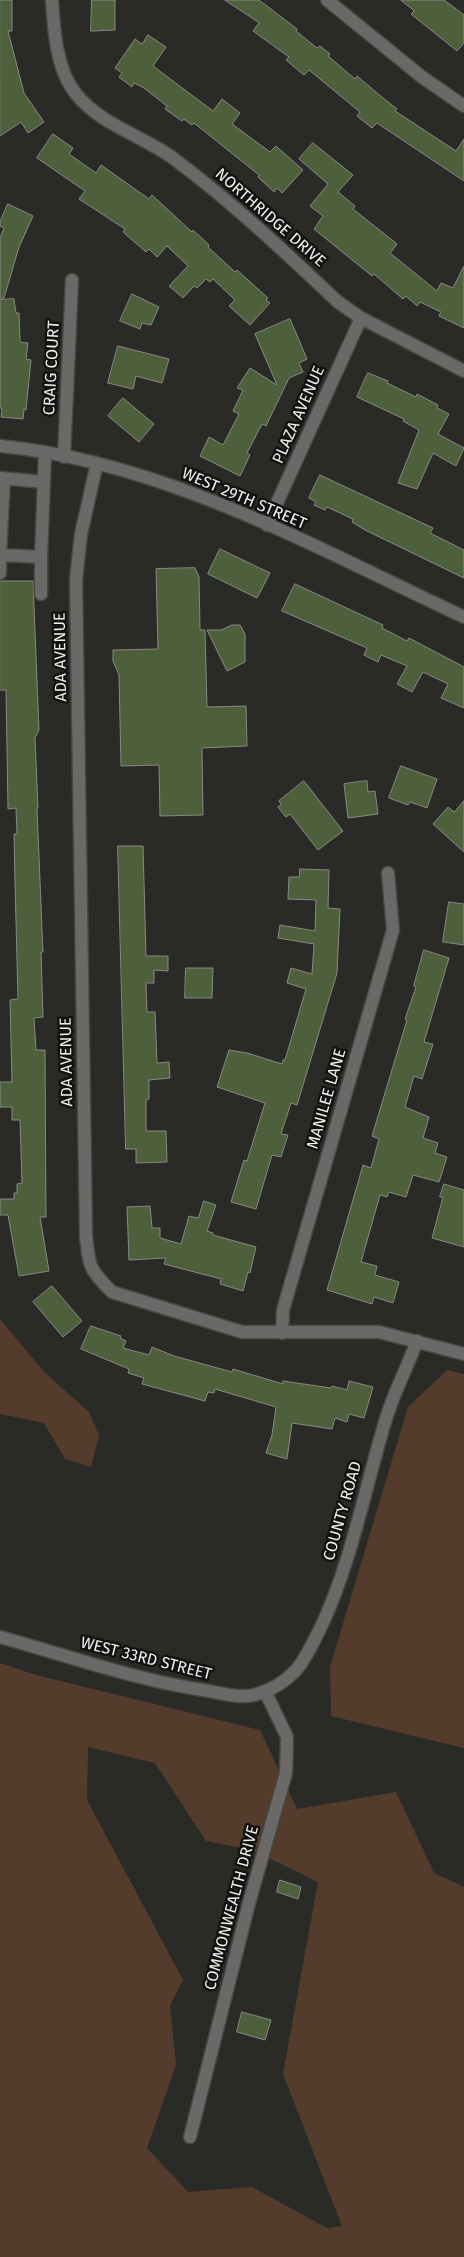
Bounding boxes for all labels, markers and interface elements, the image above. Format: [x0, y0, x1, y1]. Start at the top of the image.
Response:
street label: NORTHRIDGE DRIVE [211, 165, 329, 271]
street label: CRAIG COURT [40, 320, 64, 416]
street label: PLAZA AVENUE [269, 363, 329, 467]
street label: WEST 29TH STREET [179, 464, 309, 534]
street label: ADA AVENUE [51, 612, 71, 702]
street label: ADA AVENUE [57, 1017, 77, 1107]
street label: MANILEE LANE [304, 1047, 350, 1151]
street label: COUNTY ROAD [320, 1459, 366, 1563]
street label: WEST 33RD STREET [78, 1633, 214, 1685]
street label: COMMONWEALTH DRIVE [201, 1824, 263, 1992]

